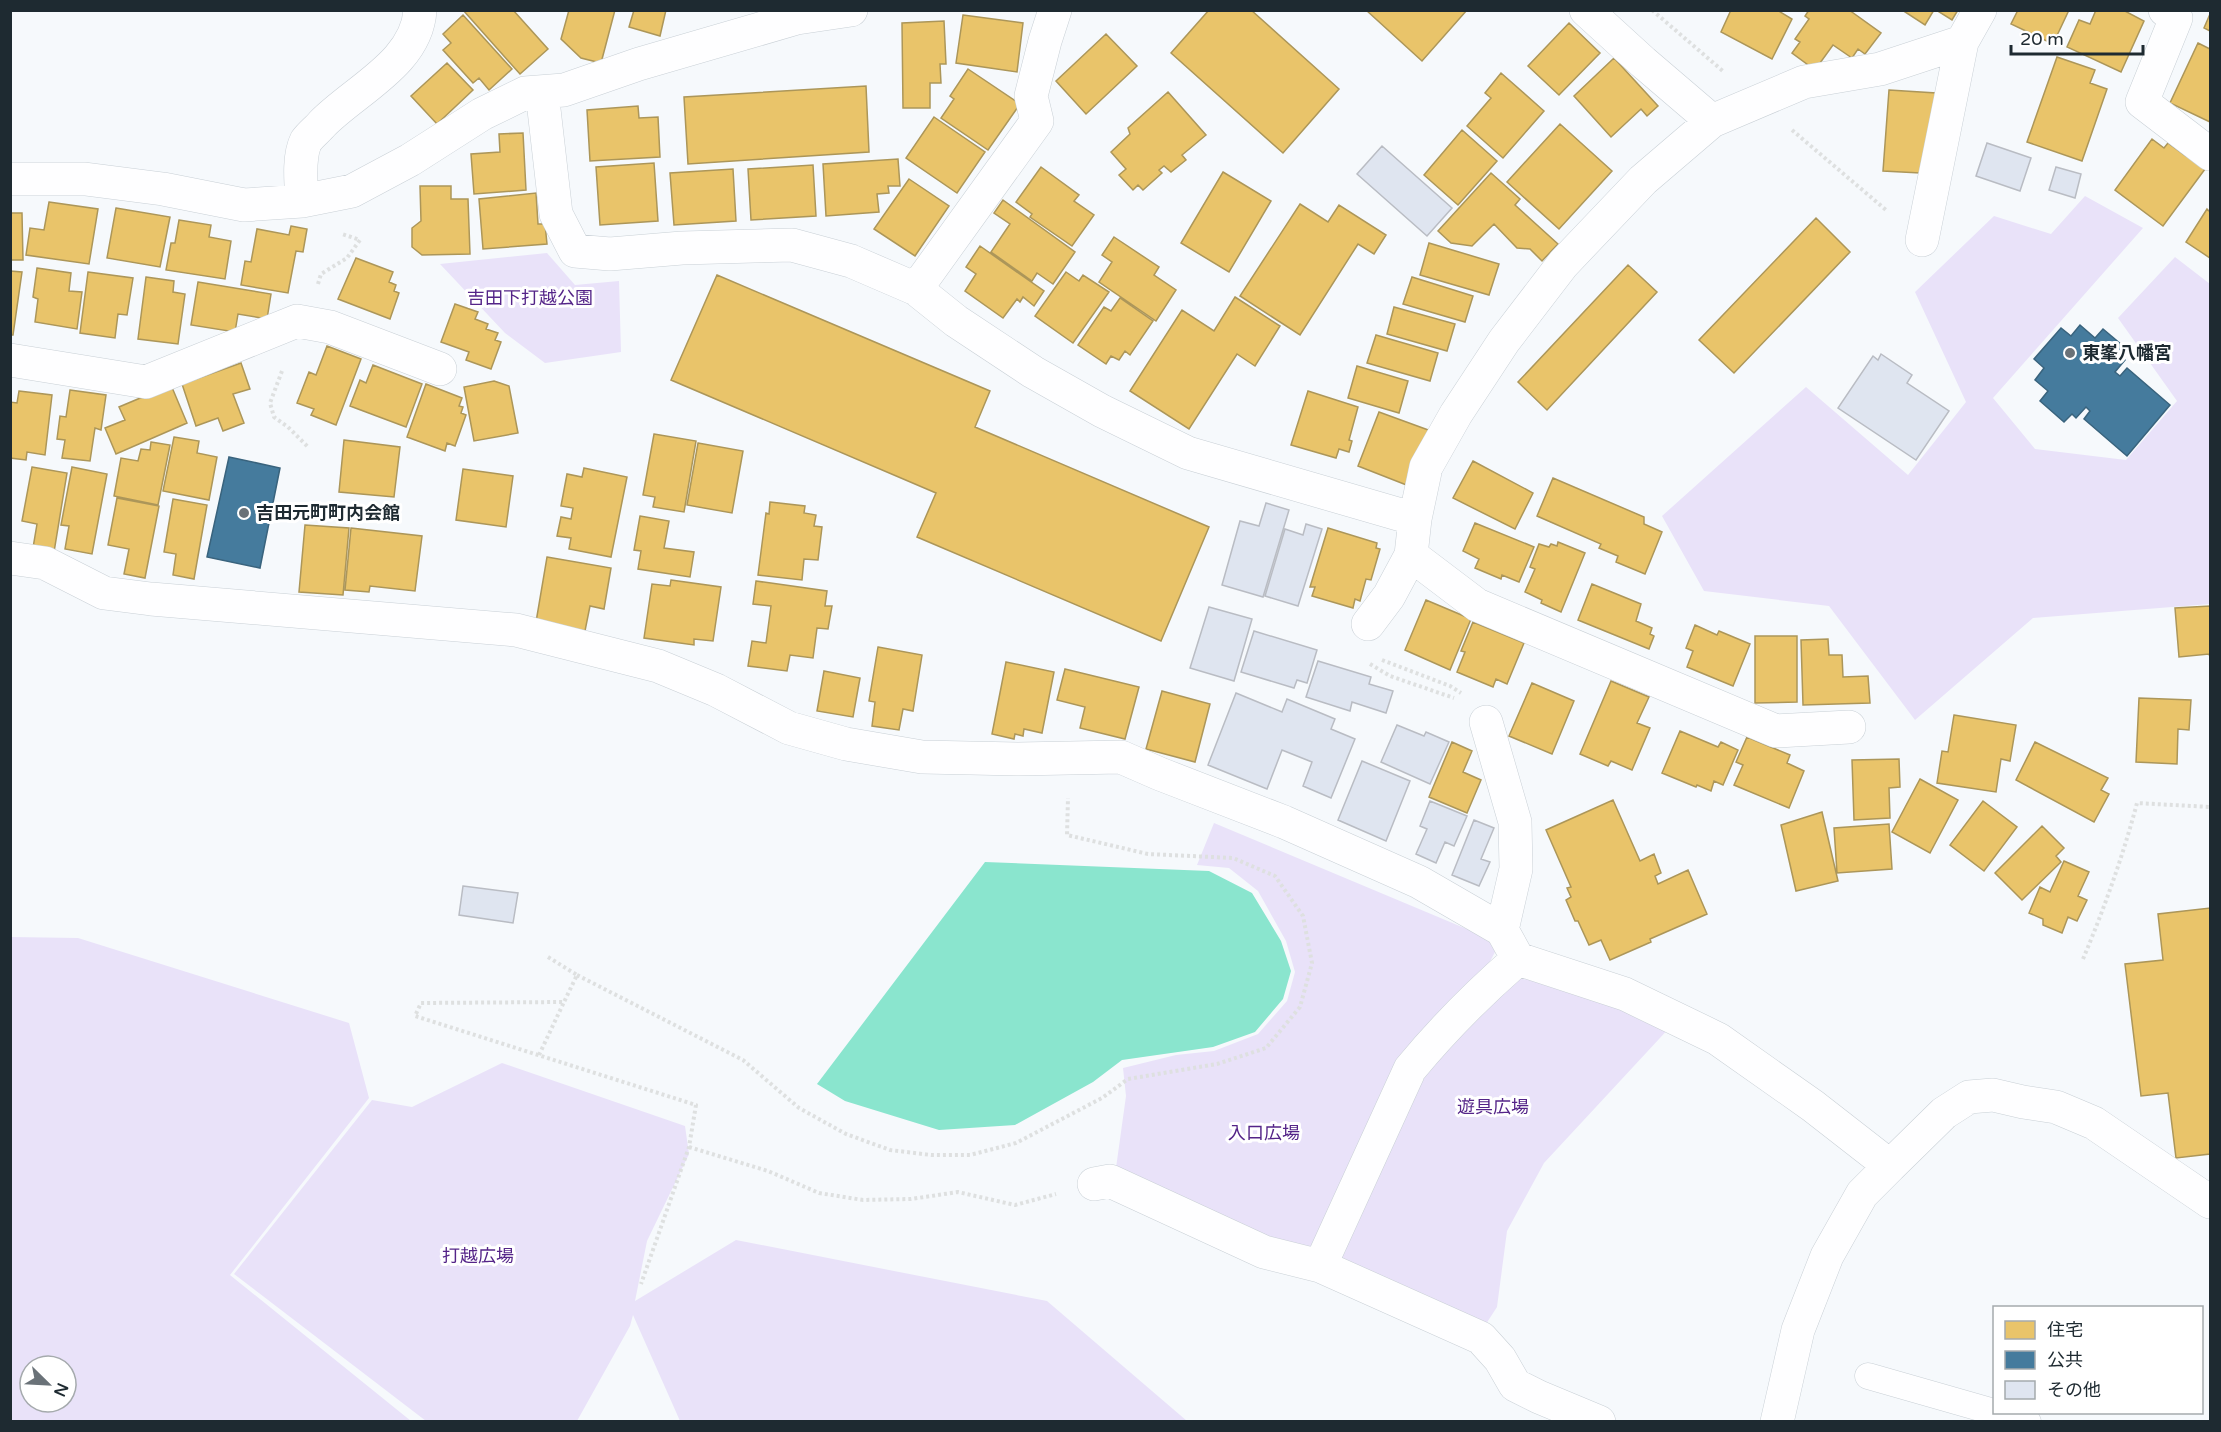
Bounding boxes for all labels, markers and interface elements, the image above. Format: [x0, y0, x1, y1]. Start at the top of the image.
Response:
scale bar [2011, 18, 2143, 56]
text: 20 m [2020, 28, 2064, 50]
park label: 吉田下打越公園 [467, 287, 593, 309]
place label: 東峯八幡宮 [2082, 342, 2172, 364]
marker: 東峯八幡宮 [2063, 346, 2077, 360]
place label: 吉田元町町内会館 [256, 502, 400, 524]
marker: 吉田元町町内会館 [237, 506, 251, 520]
park label: 遊具広場 [1457, 1096, 1529, 1118]
park label: 入口広場 [1228, 1122, 1300, 1144]
park label: 打越広場 [442, 1245, 514, 1267]
legend [1993, 1306, 2203, 1414]
text: 住宅 [2047, 1319, 2083, 1341]
text: 公共 [2047, 1349, 2083, 1371]
north arrow [18, 1354, 78, 1414]
text: その他 [2047, 1379, 2101, 1401]
text: N [49, 1380, 73, 1400]

